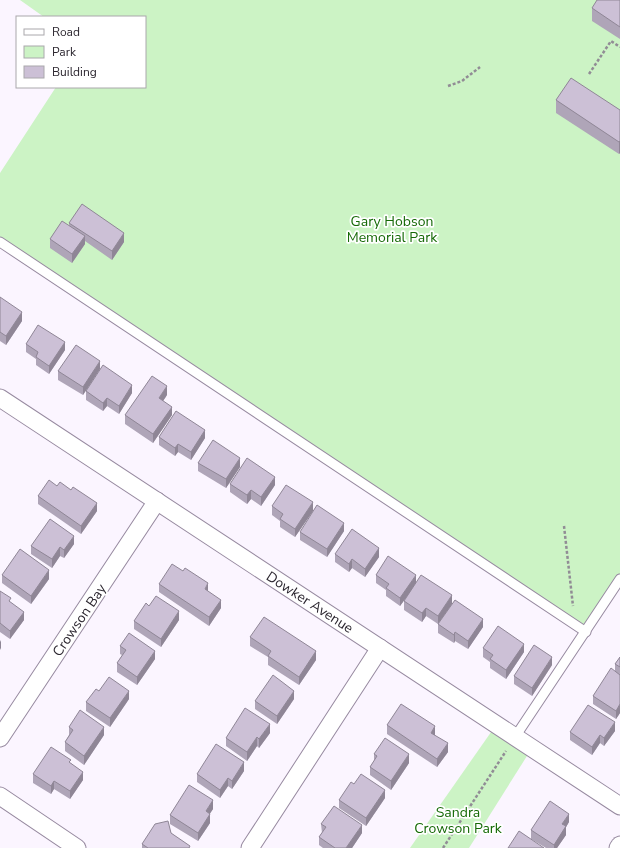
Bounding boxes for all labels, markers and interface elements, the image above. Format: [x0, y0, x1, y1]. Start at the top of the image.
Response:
legend [16, 16, 146, 88]
text: Road [52, 24, 80, 40]
text: Park [52, 44, 77, 60]
text: Building [52, 64, 97, 80]
park label: Gary Hobson Memorial Park [347, 212, 438, 247]
street label: Dowker Avenue [262, 567, 357, 638]
street label: Crowson Bay [48, 580, 111, 660]
park label: Sandra Crowson Park [414, 803, 503, 838]

